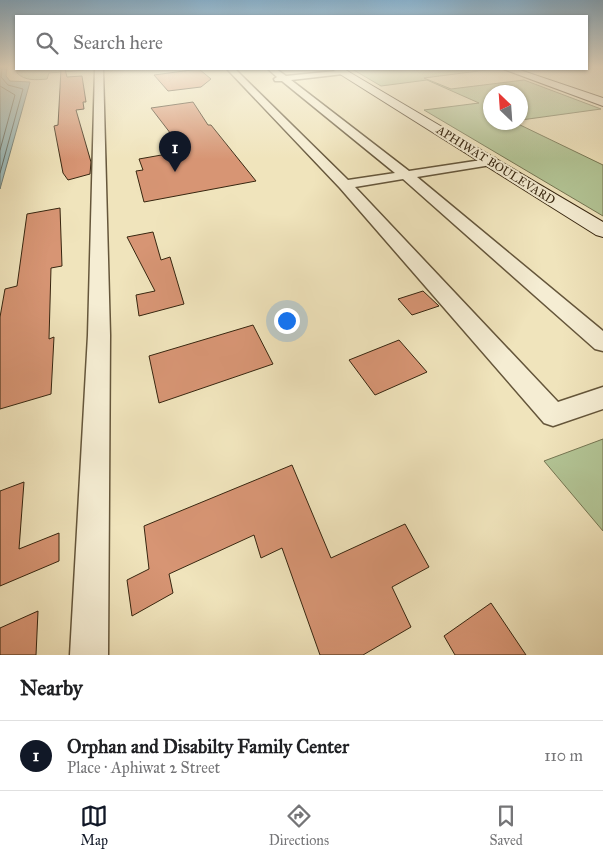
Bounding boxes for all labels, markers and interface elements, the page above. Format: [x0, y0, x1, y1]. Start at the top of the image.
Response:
search box [15, 15, 588, 70]
icon: search [33, 29, 61, 57]
text: Search here [73, 31, 163, 54]
north arrow [483, 85, 528, 130]
street label: APHIWAT BOULEVARD [433, 122, 558, 207]
pin: 1 [159, 131, 191, 172]
your location [274, 308, 300, 334]
text: Nearby [20, 675, 83, 701]
text: Orphan and Disabilty Family Center [67, 735, 349, 758]
text: 1 [33, 746, 39, 765]
text: 110 m [544, 746, 583, 765]
text: Place · Aphiwat 2 Street [67, 758, 220, 777]
tab: Map [80, 802, 108, 849]
tab: Directions [269, 802, 329, 849]
tab: Saved [490, 802, 523, 849]

